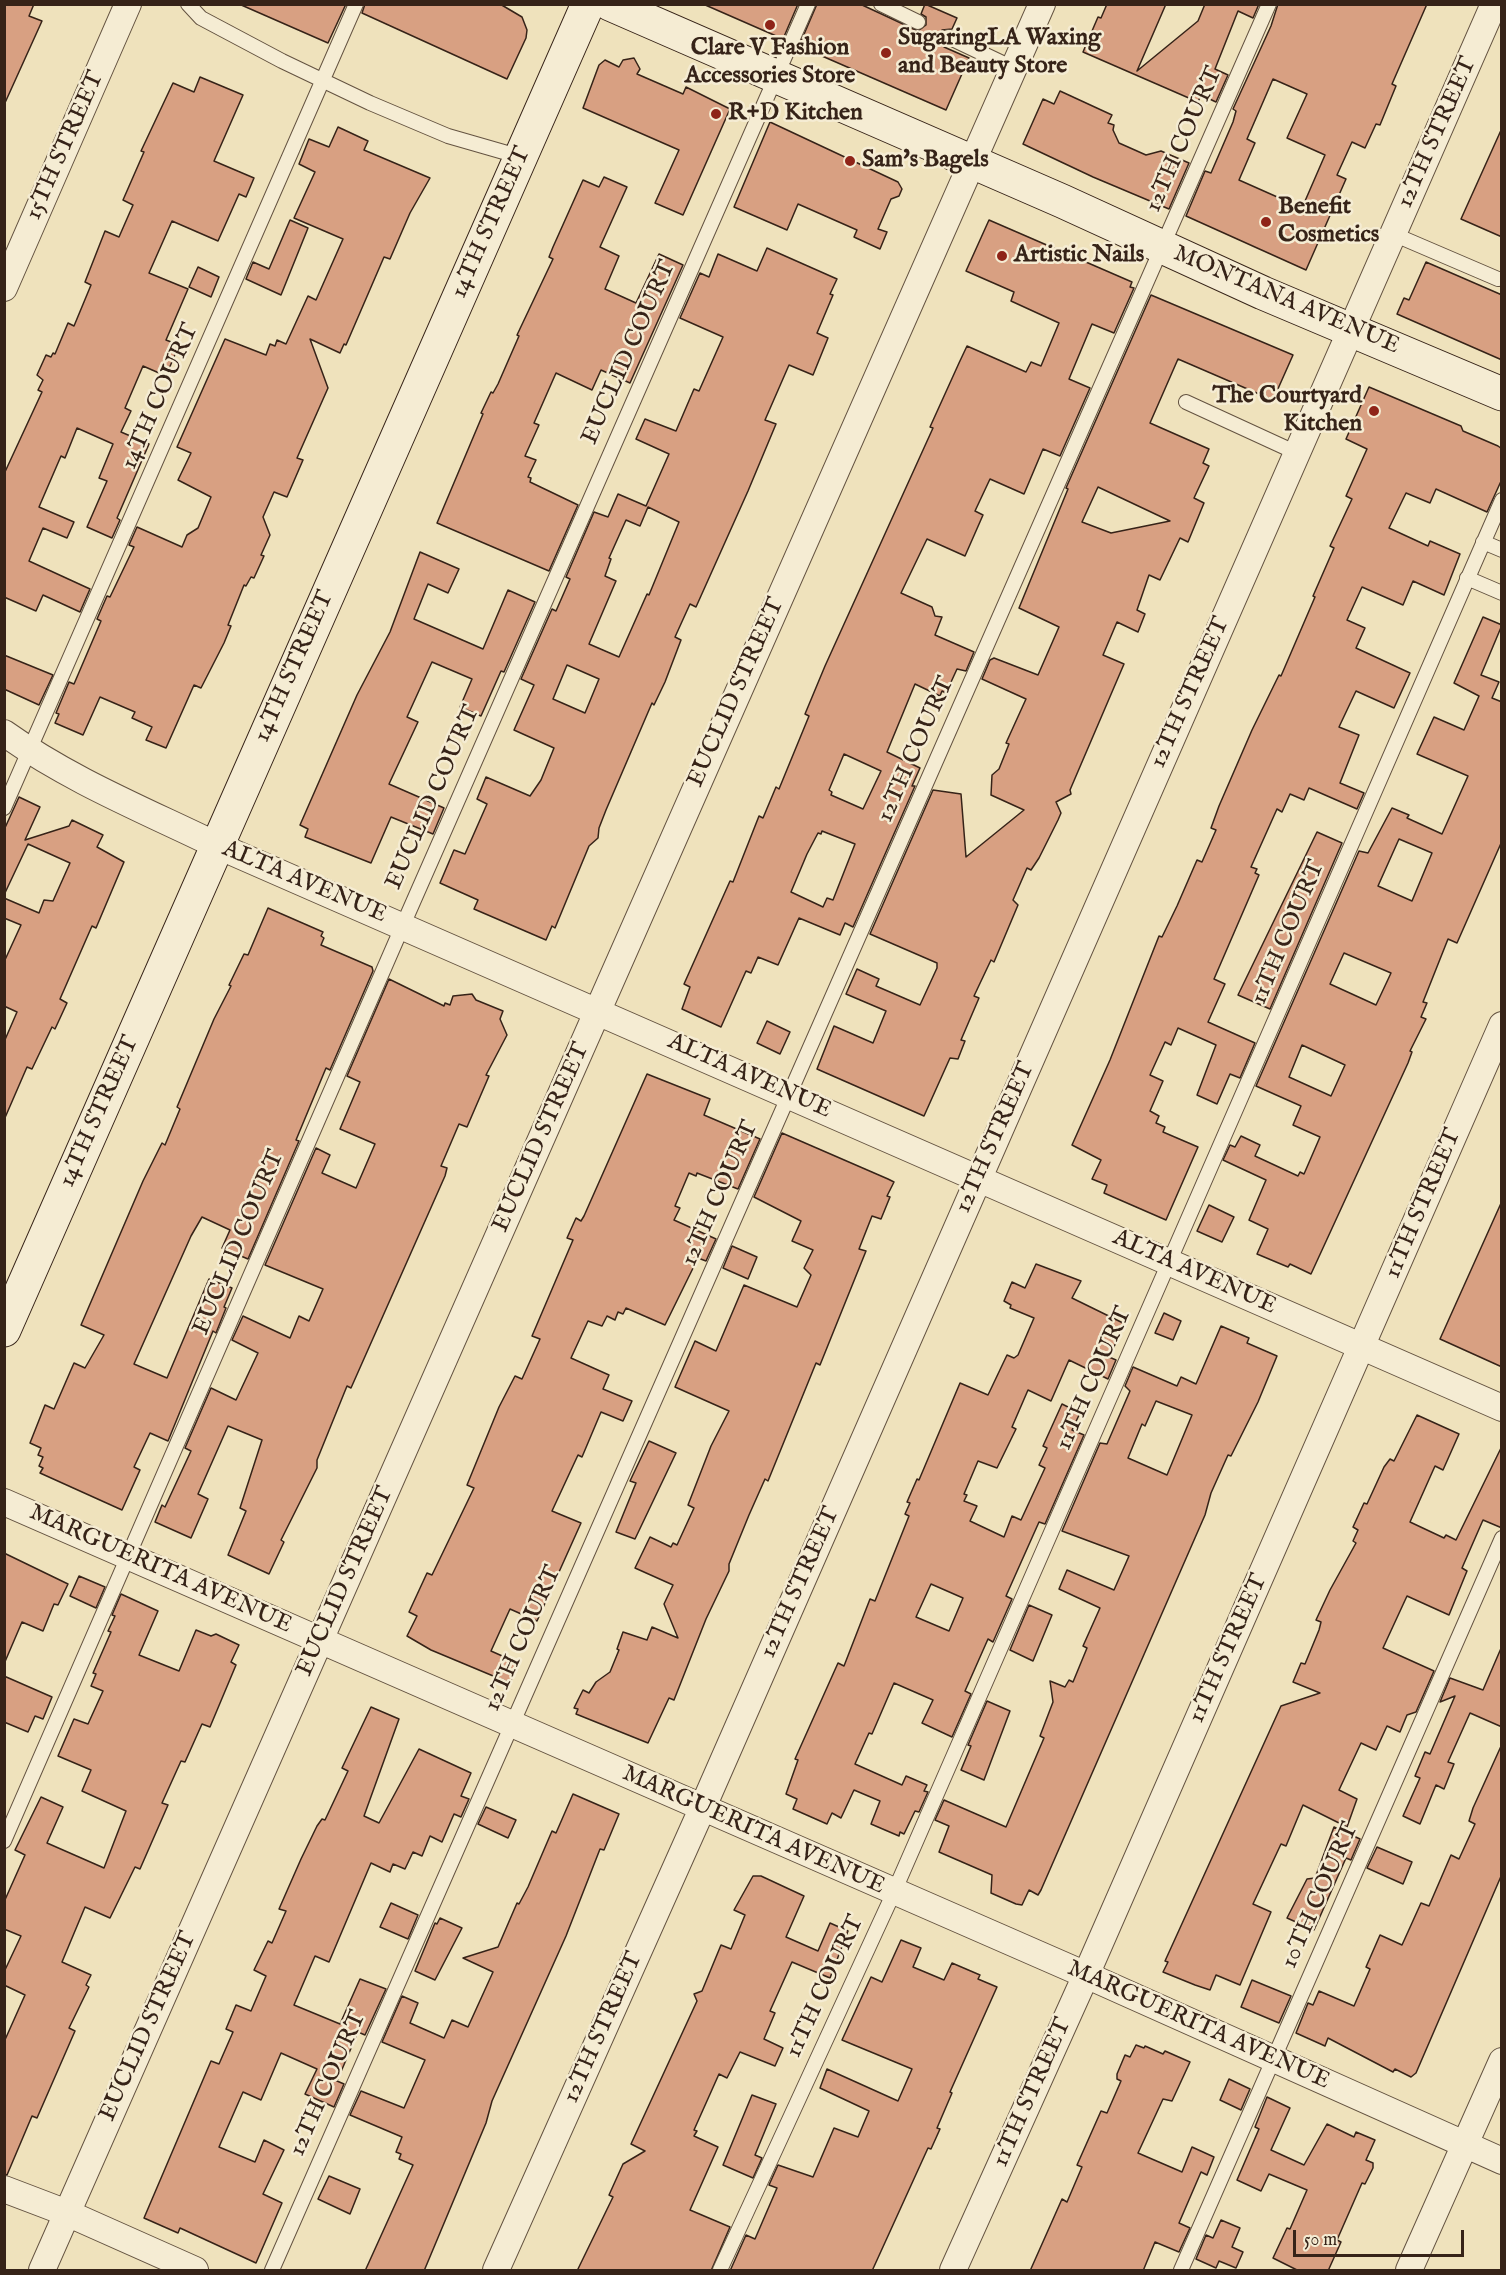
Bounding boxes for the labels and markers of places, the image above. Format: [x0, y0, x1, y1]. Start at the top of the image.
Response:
marker: Clare V Fashion Accessories Store [763, 18, 777, 32]
place label: SugaringLA Waxing and Beauty Store [898, 25, 1101, 81]
place label: Clare V Fashion Accessories Store [685, 35, 855, 91]
marker: SugaringLA Waxing and Beauty Store [879, 46, 893, 60]
place label: R+D Kitchen [728, 100, 863, 128]
marker: R+D Kitchen [709, 107, 723, 121]
place label: Sam's Bagels [862, 147, 989, 175]
marker: Sam's Bagels [843, 154, 857, 168]
place label: Benefit Cosmetics [1278, 194, 1379, 250]
marker: Benefit Cosmetics [1259, 215, 1273, 229]
place label: Artistic Nails [1014, 242, 1144, 270]
marker: Artistic Nails [995, 249, 1009, 263]
place label: The Courtyard Kitchen [1212, 383, 1362, 439]
marker: The Courtyard Kitchen [1367, 404, 1381, 418]

